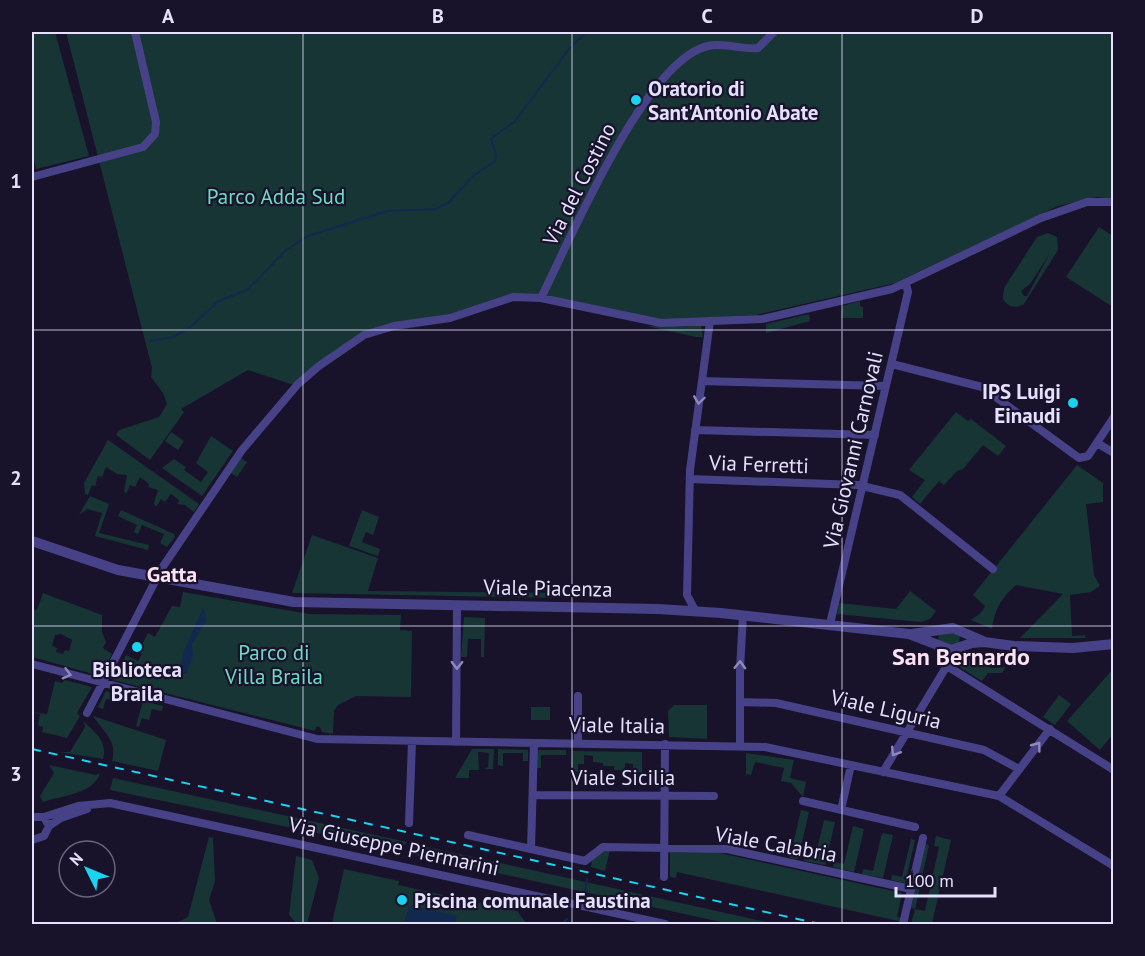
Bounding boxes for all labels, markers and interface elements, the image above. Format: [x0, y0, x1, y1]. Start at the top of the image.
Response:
text: A [162, 3, 175, 29]
text: B [432, 3, 444, 29]
text: C [701, 3, 713, 29]
text: D [971, 3, 984, 29]
place label: Oratorio di Sant'Antonio Abate [648, 75, 819, 126]
marker: Oratorio di Sant'Antonio Abate [629, 93, 643, 107]
street label: Via del Costino [536, 118, 621, 251]
text: 1 [10, 168, 22, 194]
park label: Parco Adda Sud [207, 183, 345, 210]
street label: Via Giovanni Carnovali [817, 349, 889, 552]
place label: IPS Luigi Einaudi [982, 378, 1061, 429]
one-way arrow [694, 396, 706, 405]
marker: IPS Luigi Einaudi [1066, 396, 1080, 410]
street label: Via Ferretti [708, 449, 809, 479]
text: 2 [10, 465, 22, 491]
district label: Gatta [147, 560, 197, 588]
street label: Viale Piacenza [482, 573, 613, 603]
park label: Parco di Villa Braila [224, 639, 323, 690]
marker: Biblioteca Braila [130, 640, 144, 654]
district label: San Bernardo [892, 641, 1030, 672]
place label: Biblioteca Braila [92, 656, 182, 707]
one-way arrow [451, 660, 463, 669]
one-way arrow [734, 660, 746, 669]
one-way arrow [61, 667, 72, 679]
street label: Viale Liguria [827, 683, 944, 735]
street label: Viale Italia [568, 711, 665, 739]
one-way arrow [1029, 741, 1040, 752]
one-way arrow [891, 745, 902, 756]
text: 3 [10, 761, 22, 787]
street label: Viale Sicilia [570, 764, 675, 791]
street label: Via Giuseppe Piermarini [285, 810, 502, 881]
street label: Viale Calabria [712, 820, 839, 868]
north arrow [57, 839, 117, 899]
text: N [65, 848, 87, 869]
scale bar [896, 860, 995, 898]
text: 100 m [905, 869, 954, 892]
place label: Piscina comunale Faustina [414, 887, 651, 914]
marker: Piscina comunale Faustina [395, 893, 409, 907]

